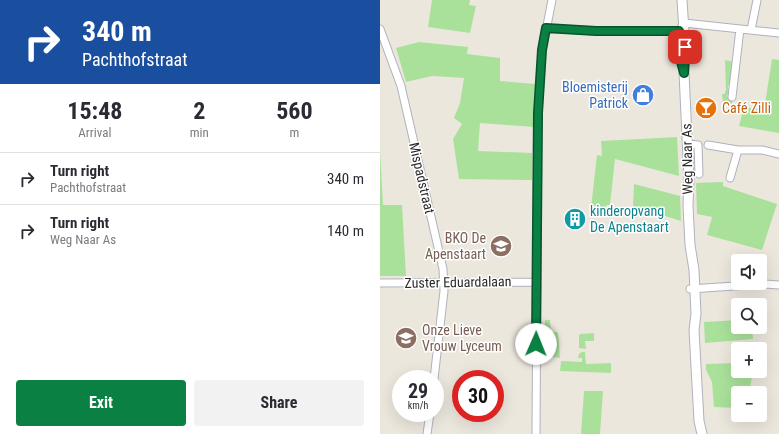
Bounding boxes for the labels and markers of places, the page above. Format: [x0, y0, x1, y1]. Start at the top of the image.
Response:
pin [668, 30, 702, 64]
place label: Bloemisterij Patrick [562, 79, 629, 111]
shop icon: Bloemisterij Patrick [630, 82, 656, 108]
bar icon: Café Zilli [693, 95, 719, 121]
place label: Café Zilli [722, 100, 771, 116]
place label: kinderopvang De Apenstaart [590, 203, 669, 235]
building icon: kinderopvang De Apenstaart [562, 206, 588, 232]
place label: BKO De Apenstaart [425, 230, 486, 262]
school or university icon: BKO De Apenstaart [488, 233, 514, 259]
place label: Onze Lieve Vrouw Lyceum [422, 322, 502, 354]
school or university icon: Onze Lieve Vrouw Lyceum [393, 325, 419, 351]

